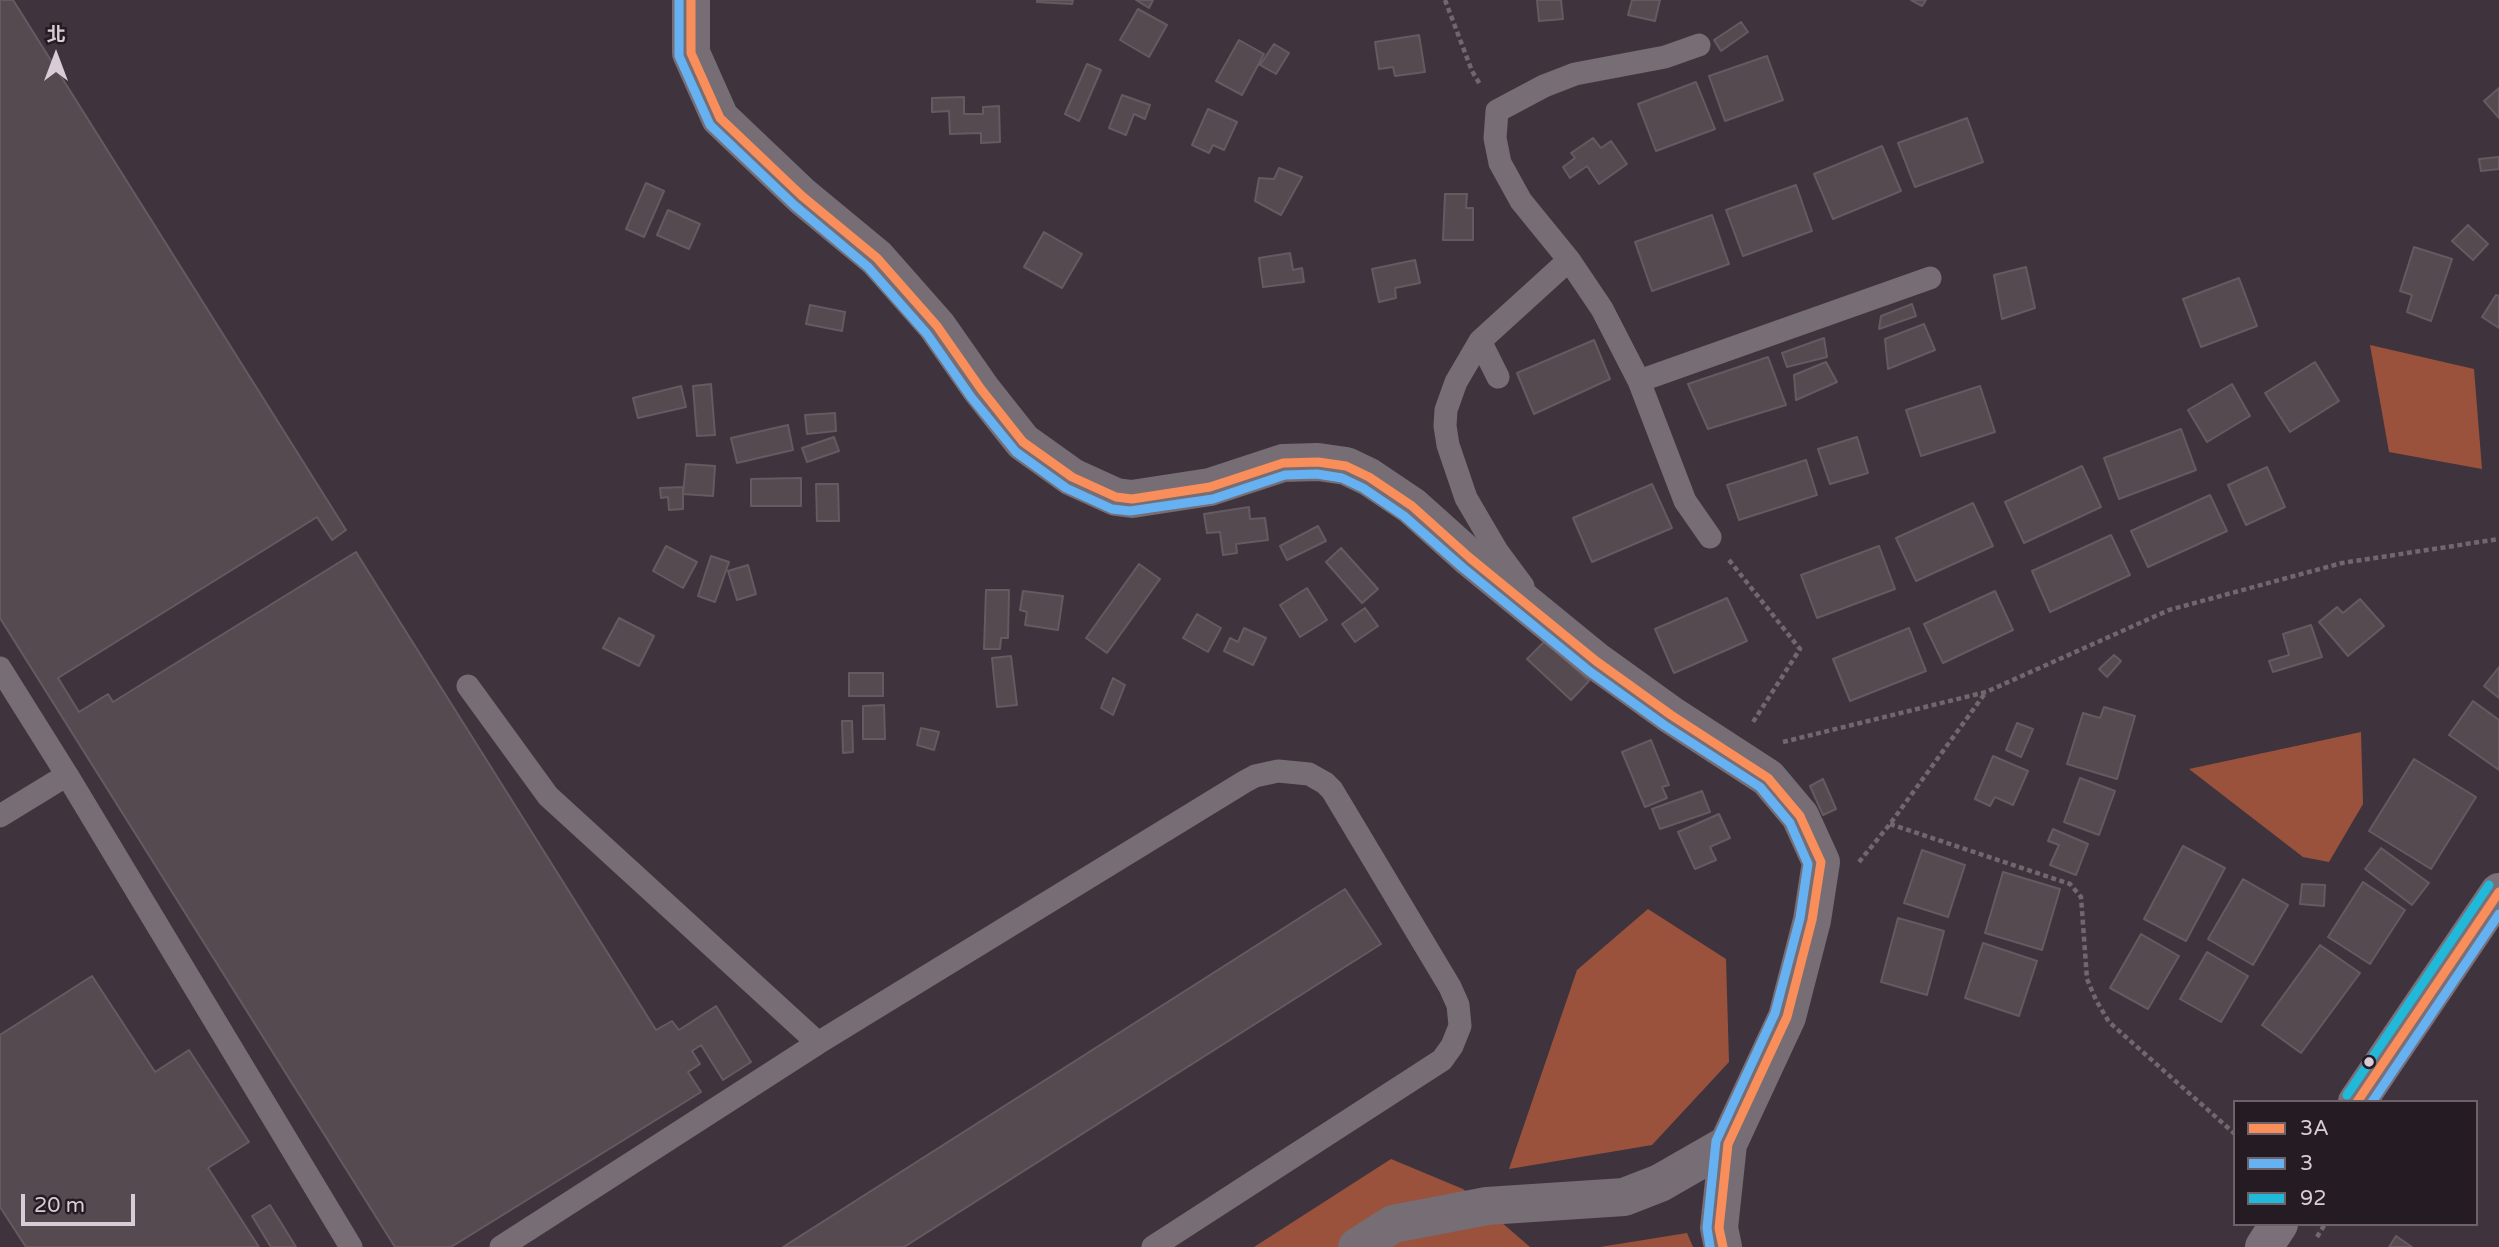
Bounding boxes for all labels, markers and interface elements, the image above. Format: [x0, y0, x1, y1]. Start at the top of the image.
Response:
north arrow [21, 21, 91, 91]
text: 北 [46, 24, 66, 46]
unlabelled marker [2362, 1055, 2376, 1069]
legend [2233, 1100, 2478, 1226]
text: 3A [2300, 1116, 2329, 1141]
text: 3 [2300, 1151, 2313, 1176]
scale bar [24, 1180, 138, 1224]
text: 92 [2300, 1186, 2326, 1211]
text: 20 m [34, 1193, 85, 1218]

